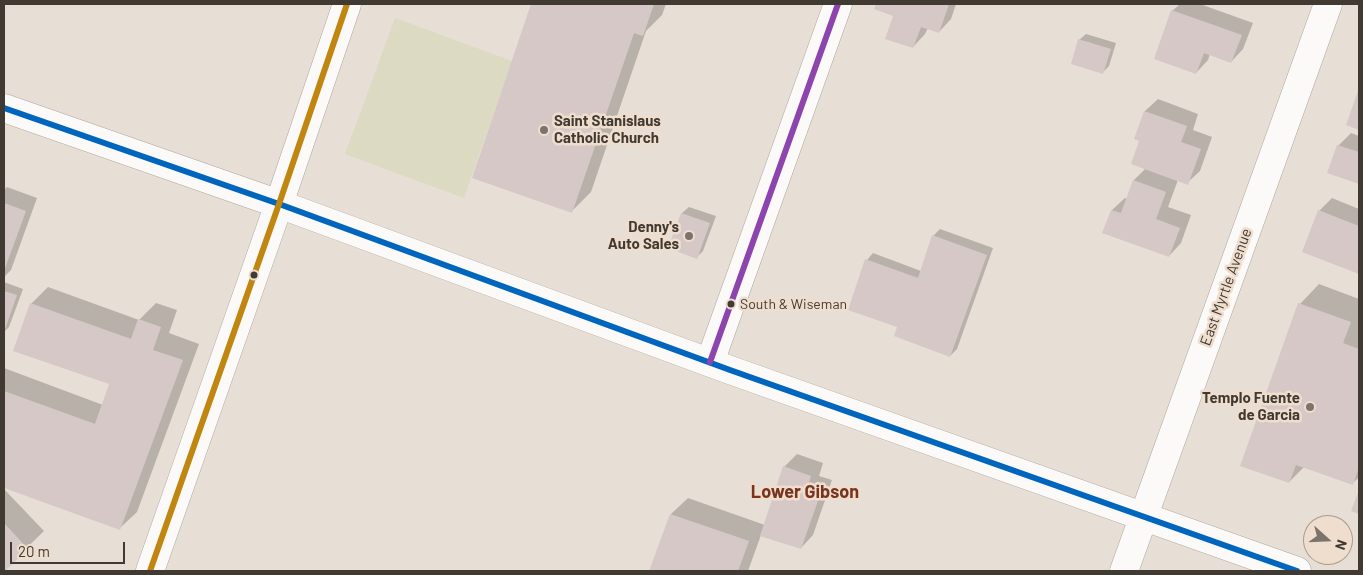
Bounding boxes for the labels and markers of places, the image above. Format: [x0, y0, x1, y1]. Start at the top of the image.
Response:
place label: Saint Stanislaus Catholic Church [554, 112, 661, 147]
marker: Saint Stanislaus Catholic Church [538, 124, 550, 136]
place label: Denny's Auto Sales [608, 218, 679, 253]
marker: Denny's Auto Sales [683, 230, 695, 242]
unlabelled marker [249, 270, 259, 280]
place label: South & Wiseman [740, 296, 847, 312]
marker: South & Wiseman [726, 299, 736, 309]
place label: Templo Fuente de Garcia [1202, 389, 1300, 424]
marker: Templo Fuente de Garcia [1304, 401, 1316, 413]

